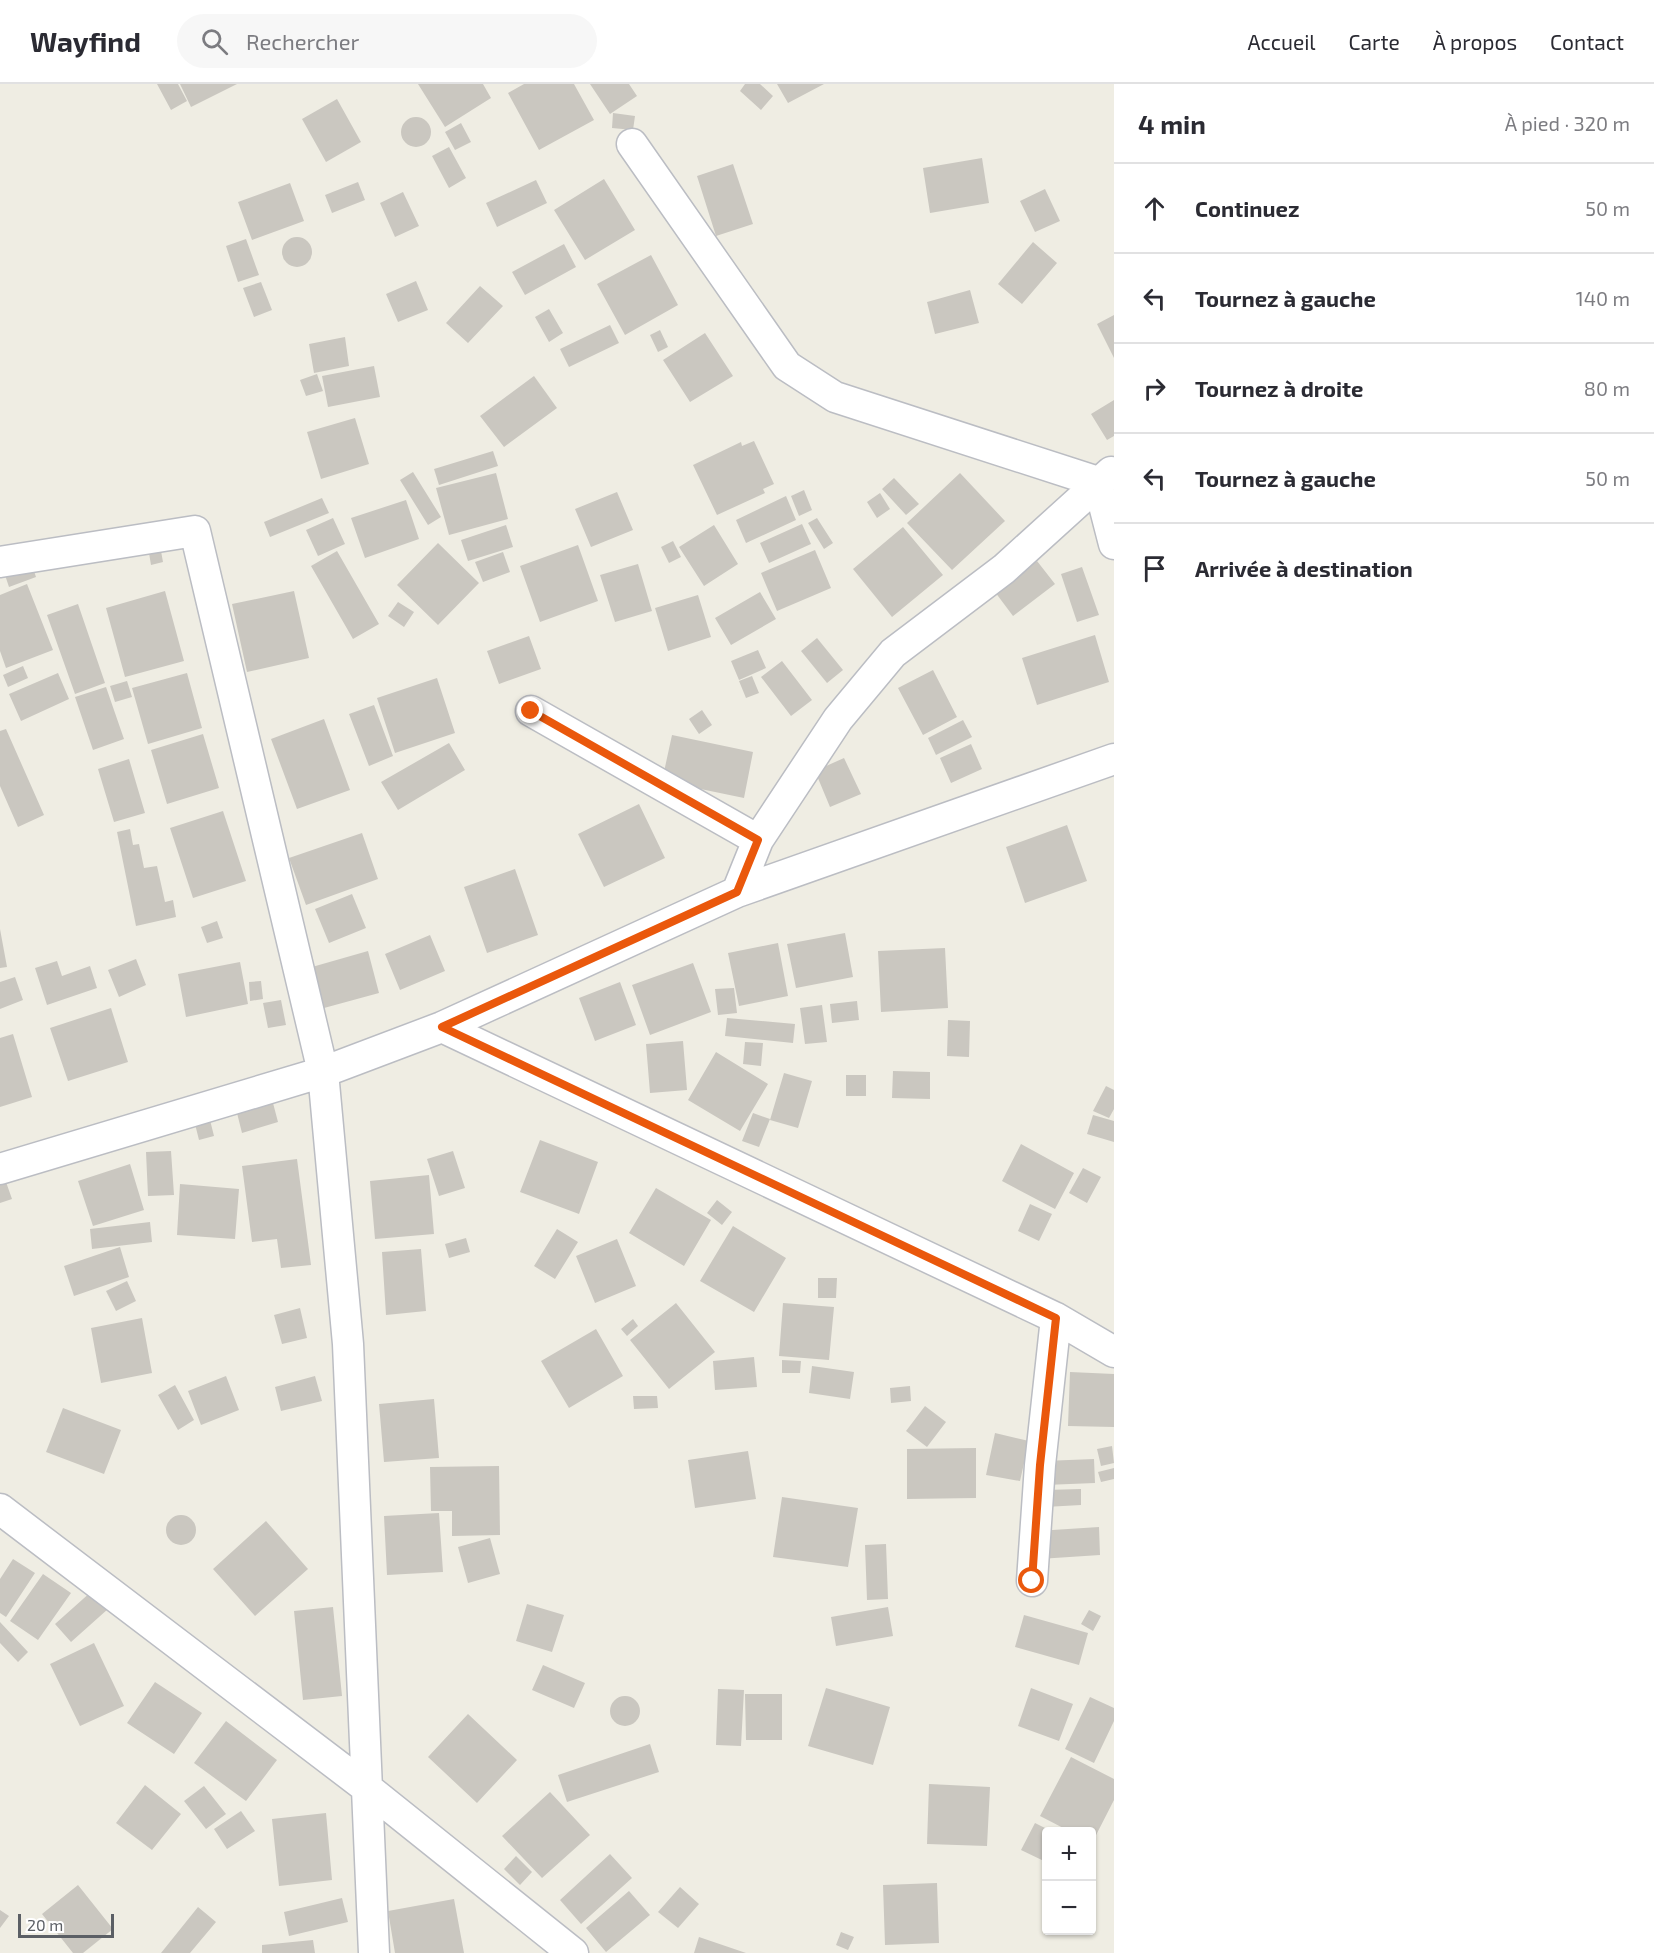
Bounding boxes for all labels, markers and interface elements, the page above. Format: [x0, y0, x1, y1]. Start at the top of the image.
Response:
search box [177, 14, 597, 68]
text: Wayfind [30, 24, 141, 58]
icon: search [198, 25, 231, 58]
text: Rechercher [246, 28, 359, 54]
text: Accueil [1247, 29, 1316, 54]
text: Carte [1349, 29, 1400, 54]
text: À propos [1433, 29, 1517, 54]
text: Contact [1550, 29, 1624, 54]
text: 4 min [1138, 108, 1206, 139]
text: À pied · 320 m [1505, 111, 1630, 135]
icon: ahead [1138, 192, 1171, 225]
text: Continuez [1195, 195, 1299, 221]
text: 50 m [1585, 196, 1630, 220]
icon: left [1138, 282, 1171, 315]
text: Tournez à gauche [1195, 285, 1376, 311]
text: 140 m [1576, 286, 1630, 310]
icon: right [1138, 372, 1171, 405]
text: Tournez à droite [1195, 375, 1364, 401]
text: 80 m [1584, 376, 1630, 400]
icon: left [1138, 462, 1171, 495]
text: Tournez à gauche [1195, 465, 1376, 491]
text: 50 m [1585, 466, 1630, 490]
icon: arrive [1138, 552, 1171, 585]
text: Arrivée à destination [1195, 555, 1413, 581]
route end [517, 697, 543, 723]
route start [1018, 1567, 1044, 1593]
map controls [1042, 1827, 1096, 1935]
button: + [1042, 1827, 1096, 1881]
button: − [1042, 1881, 1096, 1935]
scale bar [18, 1911, 114, 1938]
text: 20 m [27, 1915, 63, 1934]

